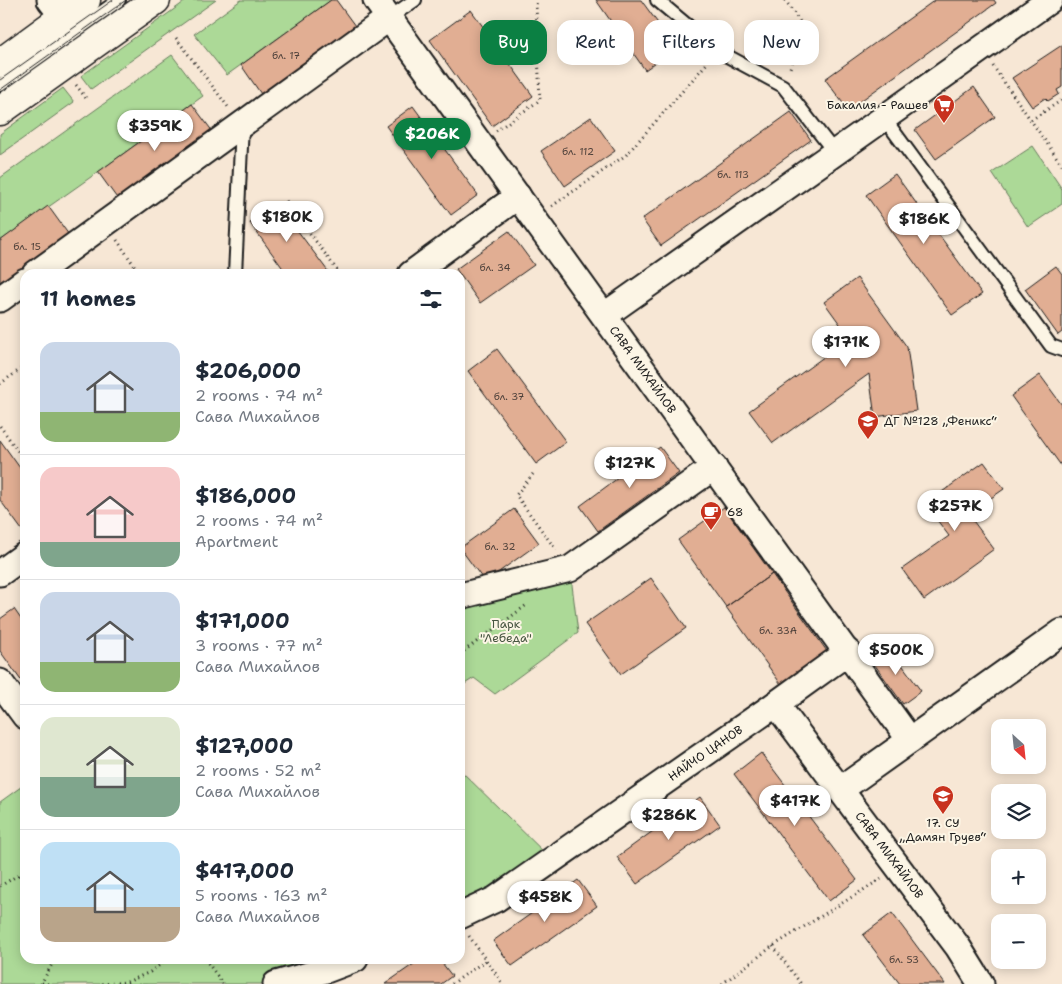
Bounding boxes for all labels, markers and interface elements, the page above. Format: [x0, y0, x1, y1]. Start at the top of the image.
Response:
chip: Buy [480, 20, 547, 65]
chip: Rent [557, 20, 634, 65]
chip: Filters [644, 20, 734, 65]
chip: New [744, 20, 819, 65]
house number: бл. 17 [272, 49, 300, 62]
supermarket icon: Бакалия - Рашев [932, 93, 956, 124]
place label: Бакалия - Рашев [827, 97, 928, 113]
pin: $359K [120, 110, 190, 152]
text: $359K [128, 115, 182, 136]
pin: $206K [397, 118, 467, 160]
text: $206K [405, 123, 459, 144]
house number: бл. 112 [562, 145, 594, 158]
house number: бл. 113 [717, 168, 749, 181]
pin: $180K [252, 200, 322, 243]
pin: $186K [889, 202, 959, 245]
text: $180K [262, 206, 312, 227]
text: $186K [899, 208, 949, 229]
house number: бл. 15 [13, 240, 41, 253]
house number: бл. 34 [479, 261, 511, 274]
text: 11 homes [40, 285, 136, 313]
icon: filters [417, 285, 445, 313]
street label: САВА МИХАЙЛОВ [606, 323, 680, 417]
pin: $171K [811, 326, 881, 368]
text: $171K [823, 331, 869, 352]
text: $206,000 [195, 357, 301, 385]
icon: home [80, 362, 140, 422]
text: 2 rooms · 74 m² [195, 385, 323, 406]
house number: бл. 37 [494, 390, 524, 403]
text: Сава Михайлов [195, 406, 320, 427]
school or university icon: ДГ №128 „Феникс“ [856, 409, 880, 440]
place label: ДГ №128 „Феникс“ [884, 413, 997, 429]
pin: $127K [595, 446, 665, 489]
text: $127K [605, 452, 655, 473]
text: $186,000 [195, 482, 296, 510]
icon: home [80, 487, 140, 547]
pin: $257K [920, 490, 990, 532]
text: $257K [928, 495, 982, 516]
cafe icon: 68 [699, 500, 723, 531]
place label: 68 [727, 504, 743, 520]
text: 2 rooms · 74 m² [195, 510, 323, 531]
text: Apartment [195, 531, 278, 552]
house number: бл. 32 [485, 540, 515, 553]
text: $171,000 [195, 607, 290, 635]
icon: home [80, 612, 140, 672]
park label: Парк "Лебеда" [480, 616, 532, 646]
house number: бл. 33А [759, 624, 797, 637]
pin: $500K [861, 634, 931, 676]
text: 3 rooms · 77 m² [195, 635, 323, 656]
text: $500K [869, 639, 923, 660]
text: Сава Михайлов [195, 656, 320, 677]
north arrow [991, 719, 1046, 774]
map controls [991, 719, 1046, 969]
street label: НАЙЧО ЦАНОВ [665, 722, 746, 785]
text: $127,000 [195, 732, 293, 760]
icon: home [80, 737, 140, 797]
text: 2 rooms · 52 m² [195, 760, 322, 781]
text: Сава Михайлов [195, 781, 320, 802]
pin: $417K [760, 784, 830, 827]
school or university icon: 17. СУ „Дамян Груев“ [931, 784, 955, 815]
button: layers [991, 784, 1046, 839]
text: $417K [770, 790, 820, 811]
pin: $286K [634, 798, 704, 841]
text: $286K [642, 804, 696, 825]
street label: САВА МИХАЙЛОВ [852, 809, 927, 902]
place label: 17. СУ „Дамян Груев“ [899, 815, 986, 845]
button: + [991, 849, 1046, 904]
text: $417,000 [195, 857, 294, 885]
icon: home [80, 862, 140, 922]
pin: $458K [510, 880, 580, 923]
text: 5 rooms · 163 m² [195, 885, 328, 906]
text: $458K [518, 886, 572, 907]
text: Сава Михайлов [195, 906, 320, 927]
button: − [991, 914, 1046, 969]
house number: бл. 53 [889, 953, 919, 966]

